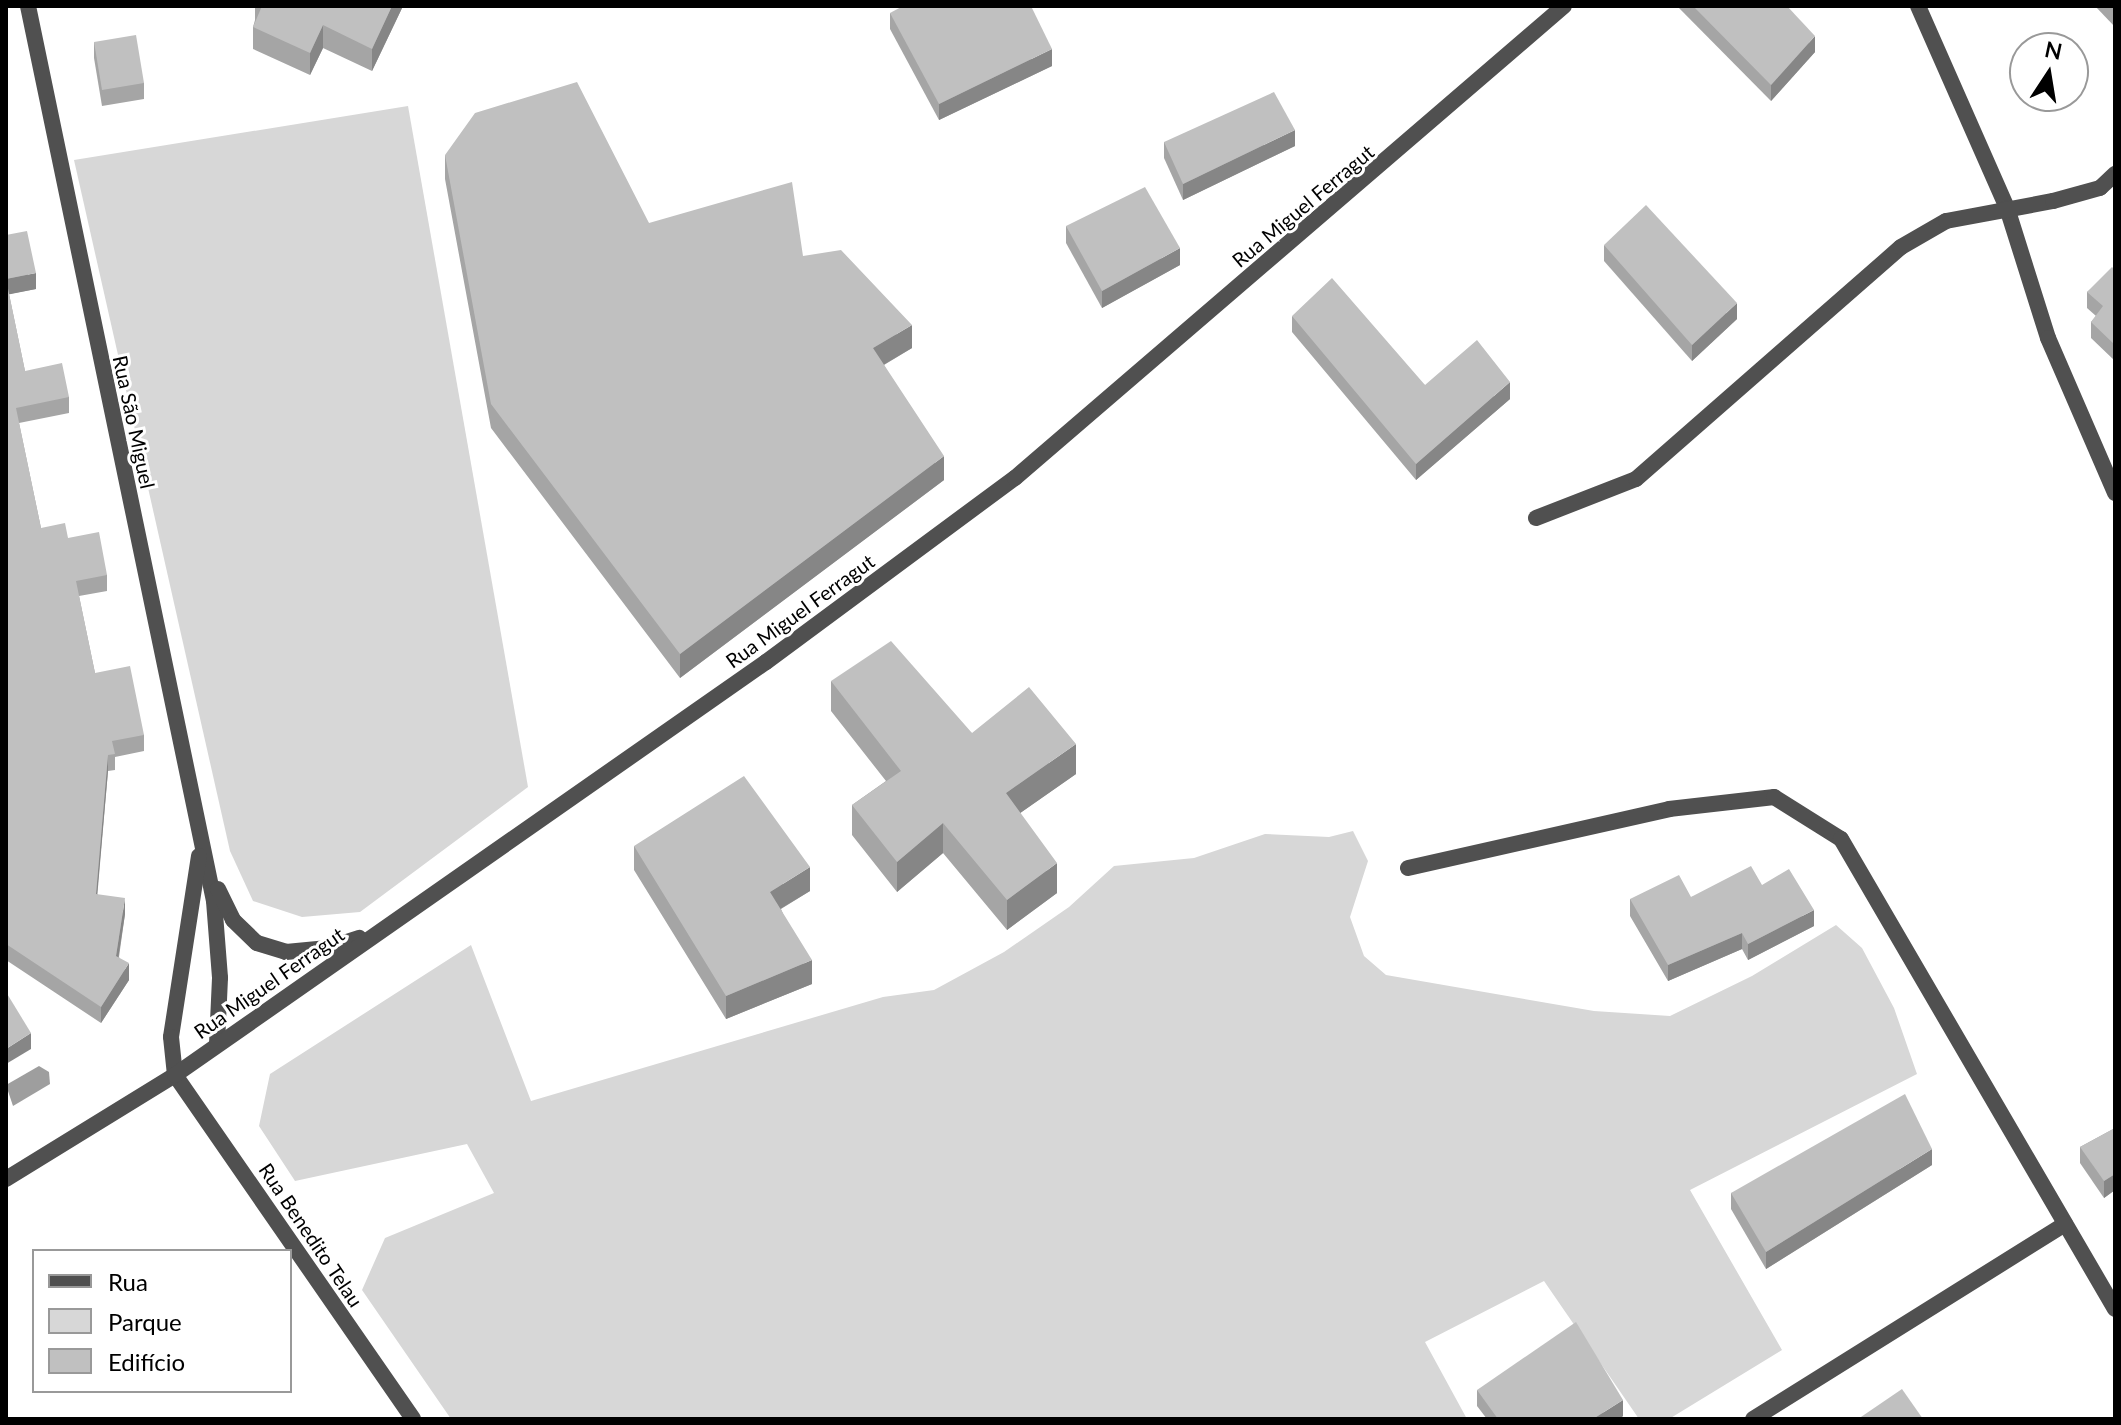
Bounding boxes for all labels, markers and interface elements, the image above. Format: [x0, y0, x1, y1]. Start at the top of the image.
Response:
north arrow [2009, 32, 2089, 112]
text: N [2043, 35, 2065, 65]
street label: Rua Miguel Ferragut [1227, 140, 1379, 272]
street label: Rua São Miguel [108, 353, 160, 491]
street label: Rua Miguel Ferragut [721, 549, 879, 673]
street label: Rua Miguel Ferragut [189, 922, 349, 1044]
street label: Rua Benedito Telau [254, 1158, 368, 1312]
legend [32, 1249, 292, 1393]
text: Rua [108, 1267, 148, 1296]
text: Parque [108, 1307, 182, 1336]
text: Edifício [108, 1347, 185, 1376]

